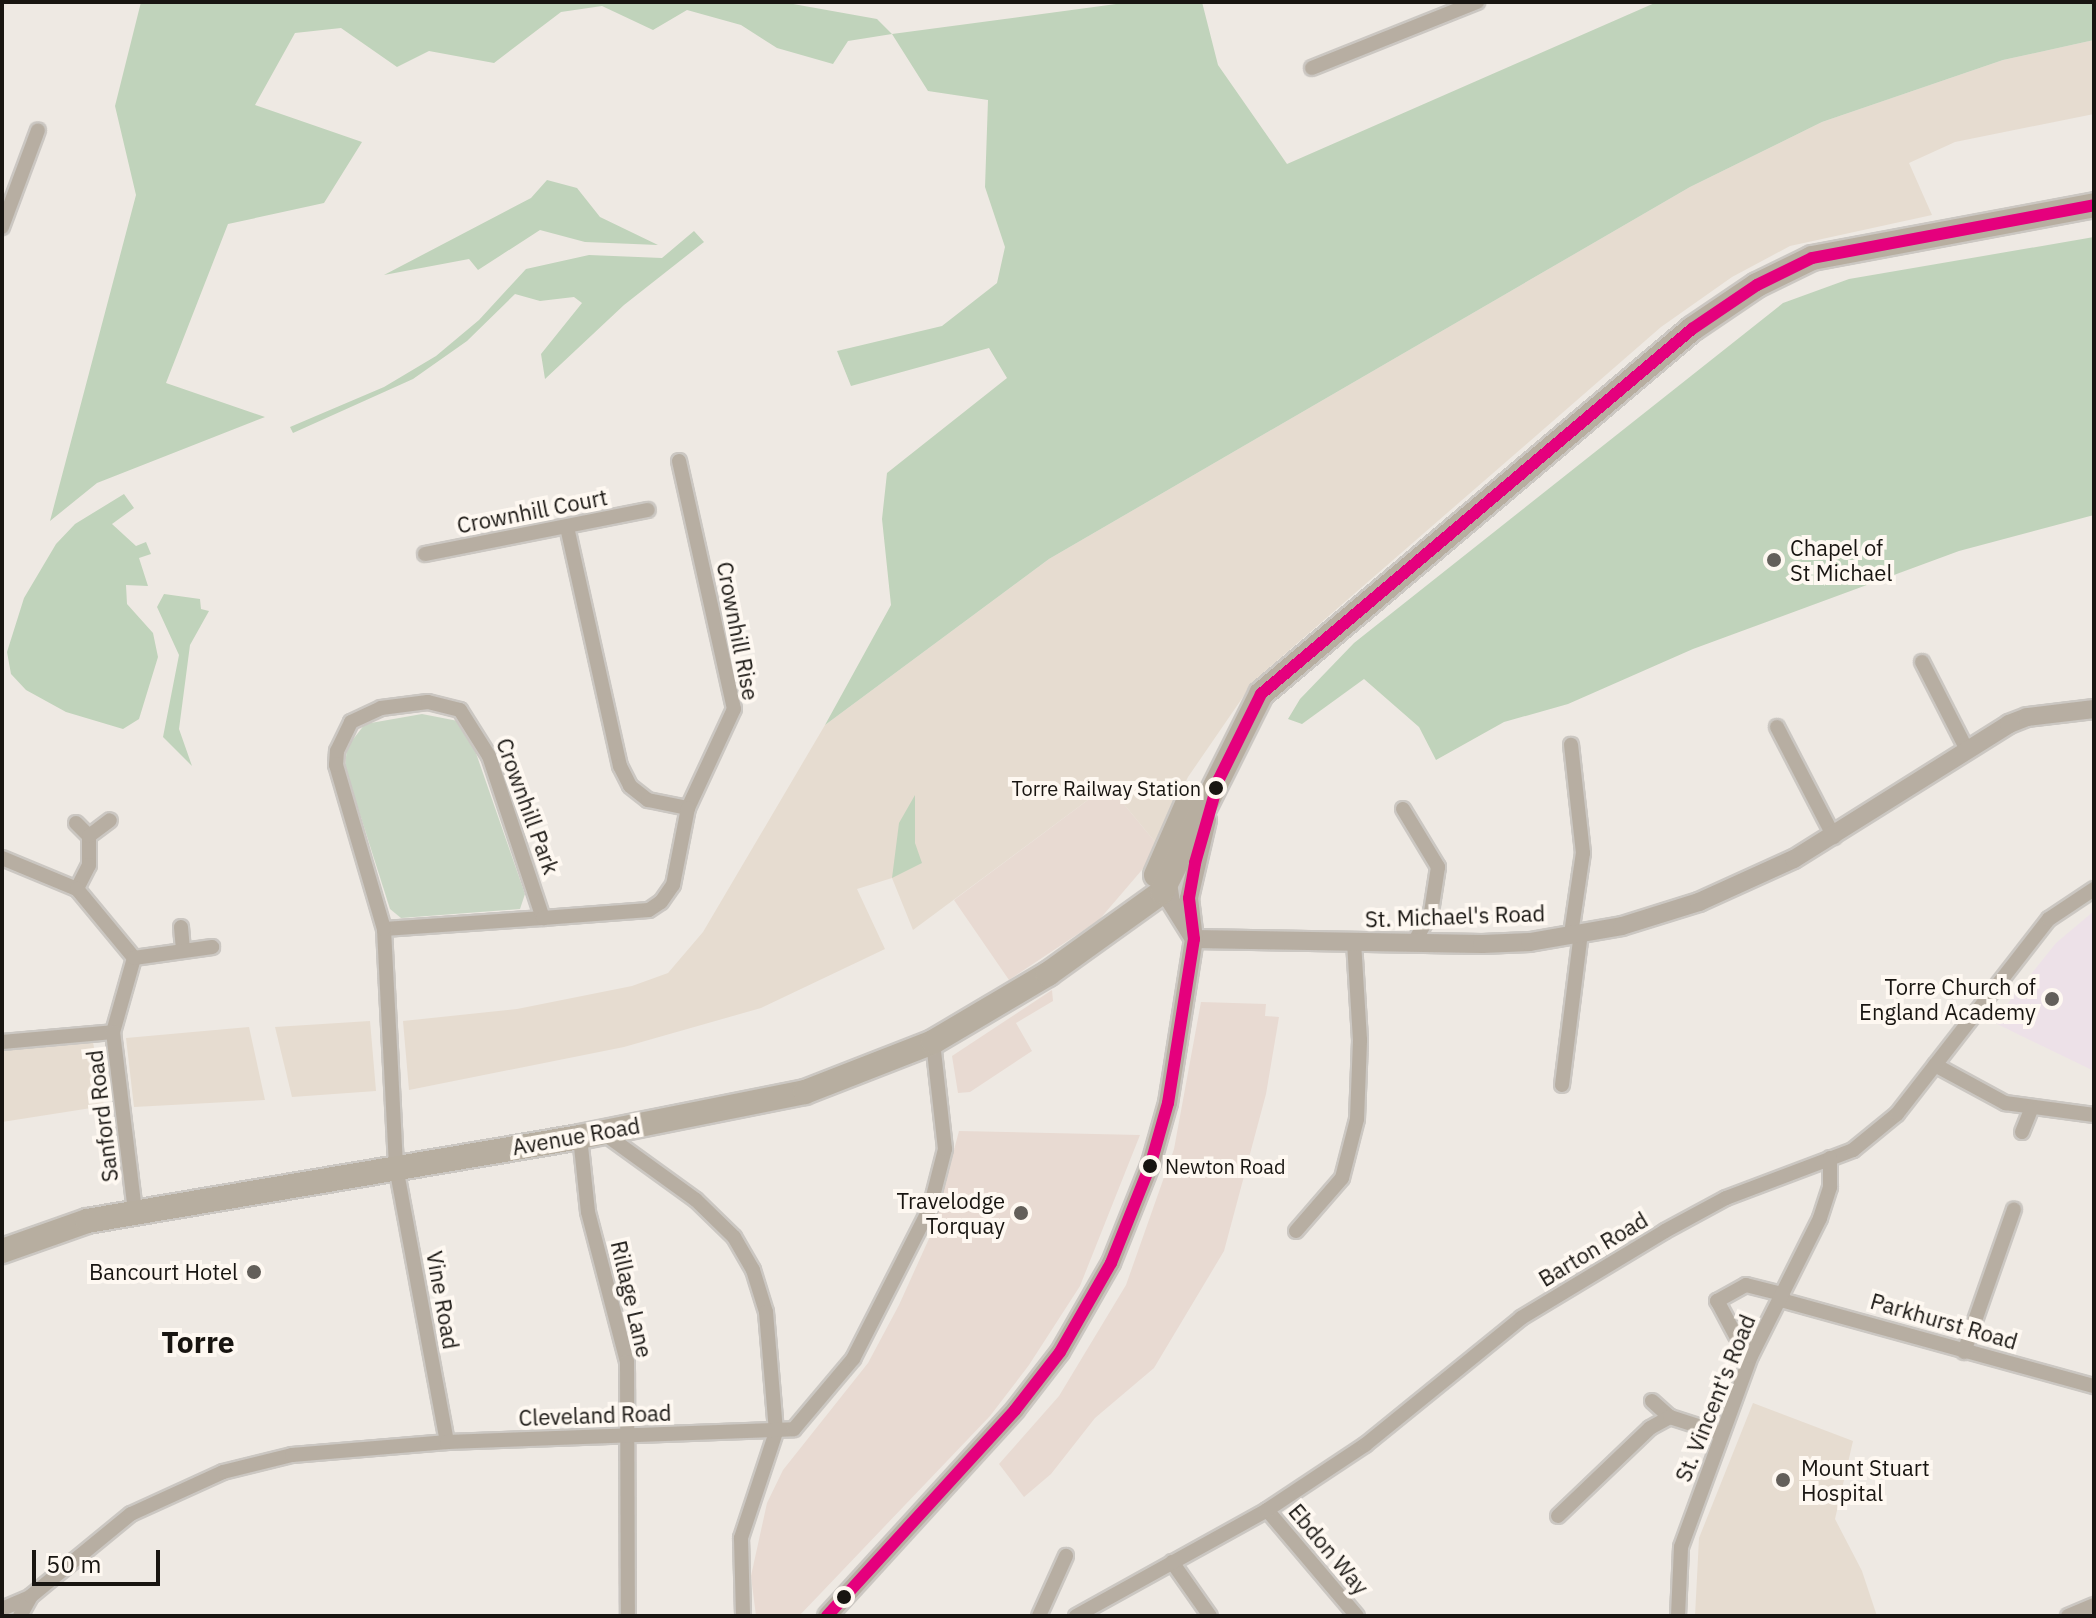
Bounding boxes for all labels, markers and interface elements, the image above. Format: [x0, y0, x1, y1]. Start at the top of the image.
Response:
street label: Crownhill Court [455, 483, 609, 539]
place label: Chapel of St Michael [1790, 534, 1892, 586]
marker: Chapel of St Michael [1765, 551, 1783, 569]
street label: Crownhill Rise [712, 559, 764, 703]
street label: Crownhill Park [491, 734, 565, 878]
place label: Torre Railway Station [1011, 776, 1201, 800]
marker: Torre Railway Station [1208, 780, 1224, 796]
street label: St. Michael's Road [1364, 900, 1546, 932]
place label: Torre Church of England Academy [1859, 973, 2036, 1024]
marker: Torre Church of England Academy [2043, 990, 2061, 1008]
street label: Sanford Road [81, 1048, 123, 1184]
street label: Avenue Road [510, 1112, 642, 1160]
place label: Newton Road [1165, 1154, 1286, 1178]
marker: Newton Road [1142, 1158, 1158, 1174]
place label: Travelodge Torquay [896, 1187, 1005, 1238]
marker: Travelodge Torquay [1012, 1204, 1030, 1222]
street label: Barton Road [1534, 1206, 1652, 1292]
street label: Rillage Lane [606, 1238, 658, 1360]
street label: Vine Road [421, 1249, 465, 1351]
place label: Bancourt Hotel [89, 1259, 238, 1285]
marker: Bancourt Hotel [245, 1263, 263, 1281]
street label: Parkhurst Road [1867, 1287, 2021, 1355]
street label: St. Vincent's Road [1669, 1310, 1761, 1486]
district label: Torre [161, 1324, 235, 1360]
street label: Cleveland Road [518, 1399, 672, 1431]
place label: Mount Stuart Hospital [1801, 1454, 1930, 1506]
marker: Mount Stuart Hospital [1772, 1469, 1794, 1491]
street label: Ebdon Way [1283, 1498, 1375, 1600]
scale bar [36, 1534, 164, 1584]
text: 50 m [46, 1548, 101, 1580]
unlabelled marker [836, 1589, 852, 1605]

